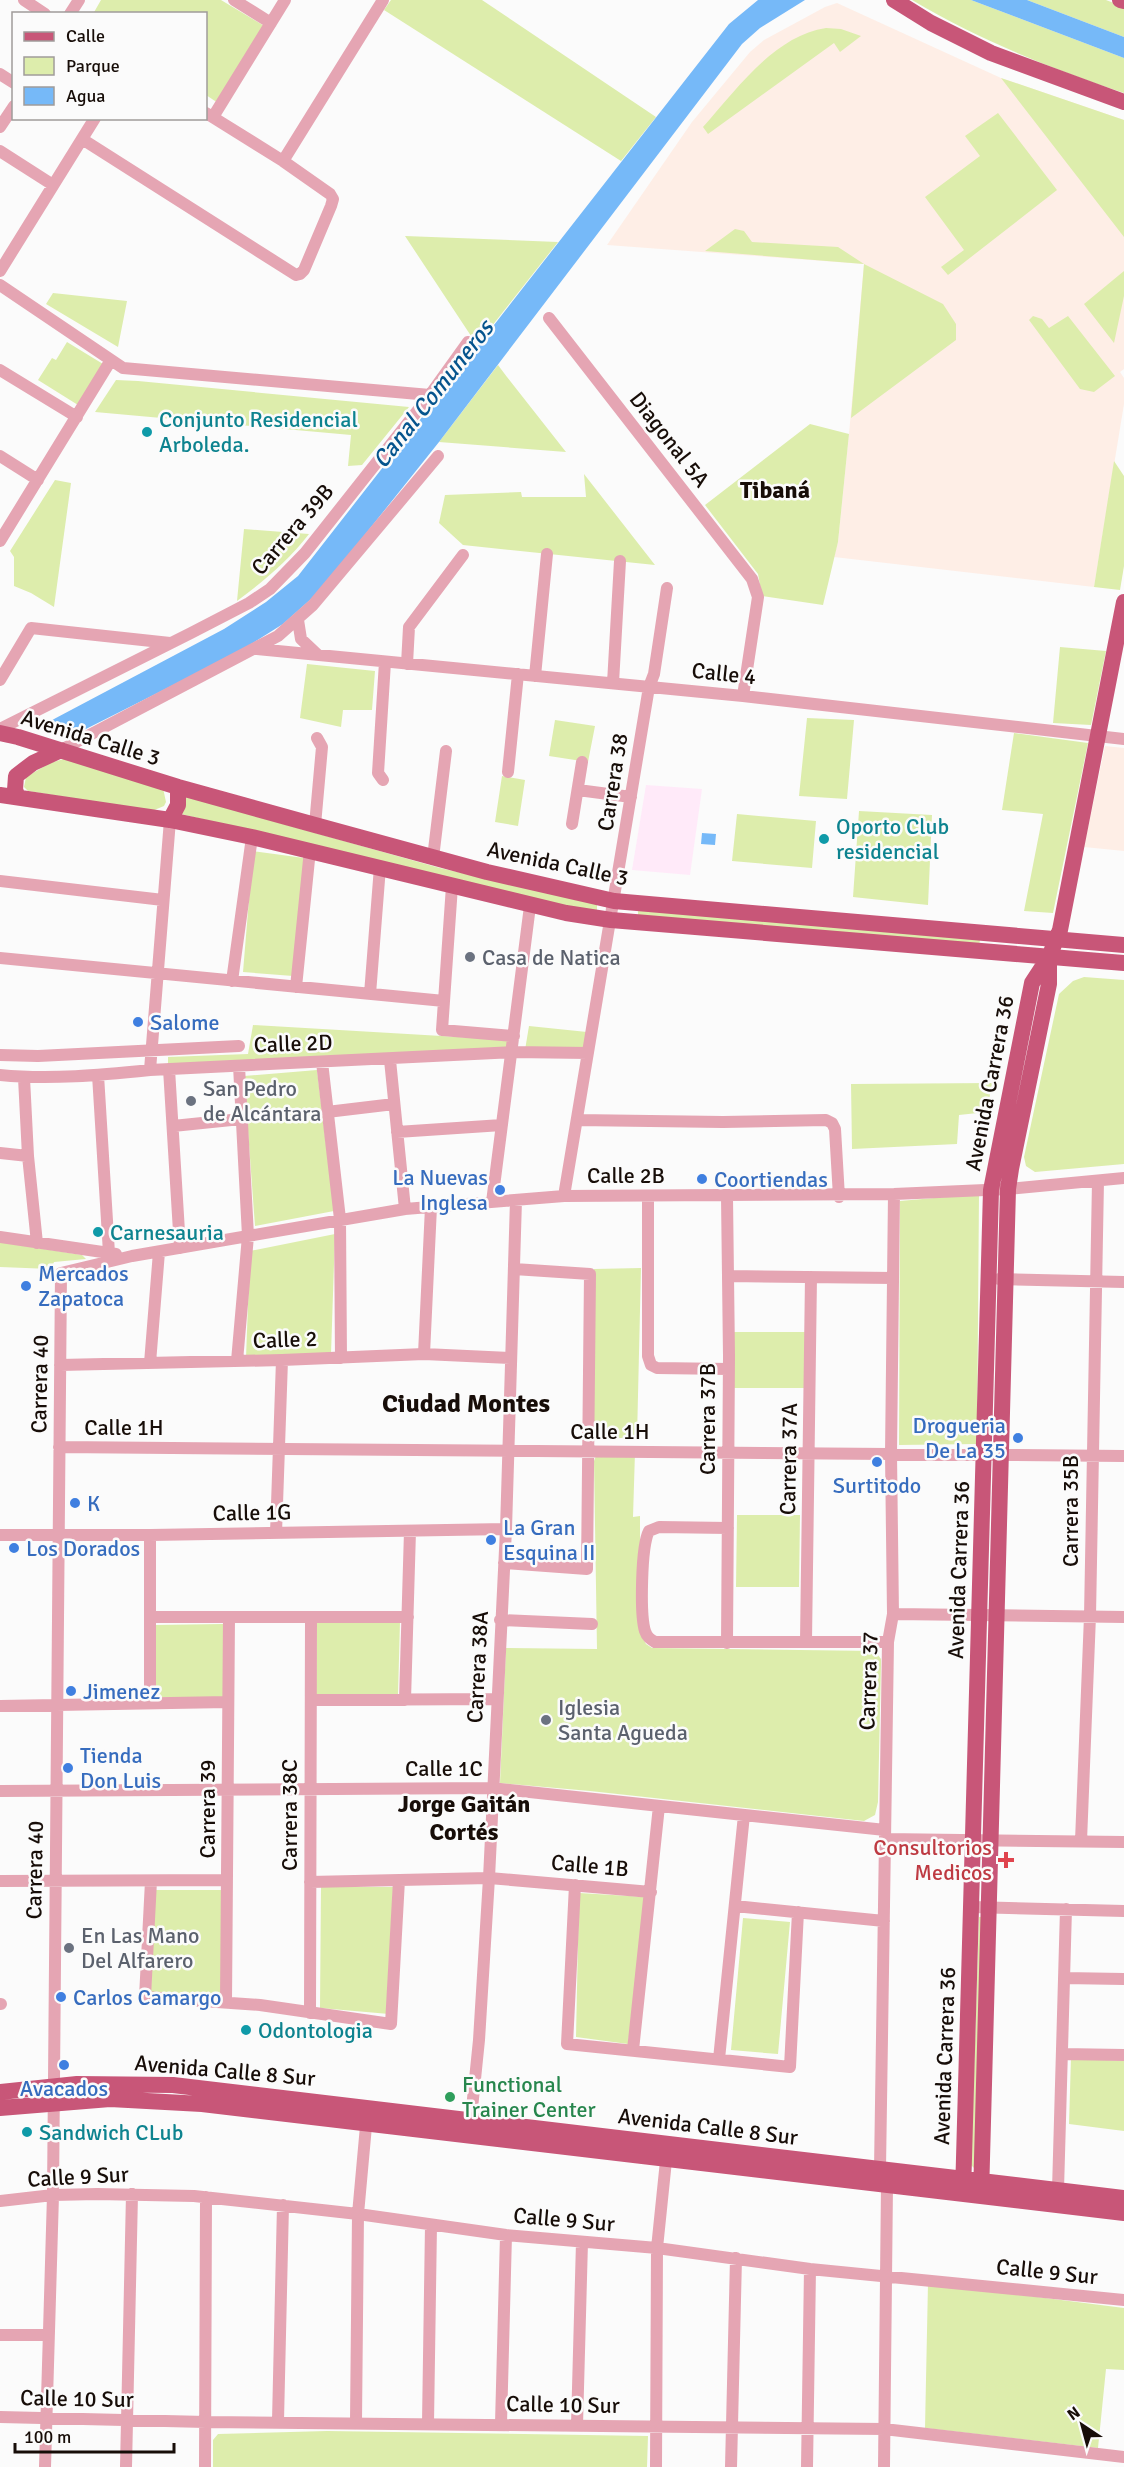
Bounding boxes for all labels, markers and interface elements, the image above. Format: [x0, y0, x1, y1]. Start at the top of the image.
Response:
legend [12, 12, 207, 120]
text: Calle [66, 25, 105, 47]
text: Parque [66, 55, 120, 77]
text: Agua [66, 85, 105, 107]
water label: Canal Comuneros [366, 312, 502, 474]
street label: Diagonal 5A [624, 386, 716, 493]
place label: Conjunto Residencial Arboleda. [159, 406, 358, 458]
marker: Conjunto Residencial Arboleda. [140, 425, 154, 439]
district label: Tibaná [740, 475, 810, 505]
street label: Carrera 39B [245, 478, 339, 580]
street label: Calle 4 [690, 657, 758, 690]
street label: Avenida Calle 3 [18, 704, 164, 771]
street label: Carrera 38 [591, 731, 634, 833]
place label: Oporto Club residencial [836, 813, 949, 865]
marker: Oporto Club residencial [817, 832, 831, 846]
street label: Avenida Calle 3 [485, 835, 631, 892]
place label: Casa de Natica [482, 944, 621, 971]
marker: Casa de Natica [463, 950, 477, 964]
street label: Avenida Carrera 36 [959, 993, 1020, 1173]
place label: Salome [150, 1009, 220, 1036]
marker: Salome [131, 1015, 145, 1029]
street label: Calle 2D [253, 1029, 333, 1058]
place label: San Pedro de Alcántara [203, 1075, 321, 1127]
marker: San Pedro de Alcántara [184, 1094, 198, 1108]
street label: Calle 2B [587, 1162, 665, 1189]
place label: La Nuevas Inglesa [392, 1164, 488, 1216]
place label: Coortiendas [714, 1166, 828, 1193]
marker: Coortiendas [695, 1172, 709, 1186]
marker: La Nuevas Inglesa [493, 1183, 507, 1197]
place label: Carnesauria [110, 1219, 224, 1246]
marker: Carnesauria [91, 1225, 105, 1239]
place label: Mercados Zapatoca [38, 1260, 129, 1312]
marker: Mercados Zapatoca [19, 1279, 33, 1293]
street label: Calle 2 [252, 1325, 318, 1354]
street label: Carrera 40 [25, 1334, 54, 1434]
street label: Carrera 37B [694, 1363, 721, 1475]
district label: Ciudad Montes [382, 1388, 550, 1420]
street label: Carrera 37A [774, 1402, 803, 1515]
place label: Drogueria De La 35 [912, 1412, 1006, 1464]
street label: Calle 1H [84, 1414, 164, 1441]
street label: Calle 1H [570, 1418, 650, 1445]
marker: Drogueria De La 35 [1011, 1431, 1025, 1445]
marker: Surtitodo [870, 1455, 884, 1469]
street label: Carrera 35B [1057, 1455, 1084, 1567]
place label: Surtitodo [833, 1472, 921, 1499]
street label: Avenida Carrera 36 [942, 1480, 975, 1660]
place label: K [87, 1490, 100, 1517]
marker: K [68, 1496, 82, 1510]
street label: Calle 1G [212, 1498, 292, 1527]
place label: La Gran Esquina II [503, 1514, 596, 1566]
marker: La Gran Esquina II [484, 1533, 498, 1547]
place label: Los Dorados [26, 1535, 140, 1562]
marker: Los Dorados [7, 1541, 21, 1555]
street label: Carrera 38A [461, 1610, 494, 1724]
street label: Carrera 37 [853, 1631, 884, 1731]
place label: Jimenez [83, 1678, 160, 1705]
marker: Jimenez [64, 1684, 78, 1698]
place label: Iglesia Santa Agueda [558, 1694, 688, 1746]
marker: Iglesia Santa Agueda [539, 1713, 553, 1727]
place label: Tienda Don Luis [80, 1742, 161, 1794]
street label: Calle 1C [405, 1755, 483, 1782]
street label: Carrera 38C [276, 1759, 303, 1871]
street label: Carrera 39 [194, 1760, 221, 1858]
marker: Tienda Don Luis [61, 1761, 75, 1775]
district label: Jorge Gaitán Cortés [398, 1789, 530, 1847]
street label: Carrera 40 [20, 1820, 49, 1920]
place label: Consultorios Medicos [873, 1834, 992, 1886]
street label: Calle 1B [550, 1849, 630, 1882]
marker: Consultorios Medicos [997, 1851, 1015, 1869]
place label: En Las Mano Del Alfarero [81, 1922, 200, 1974]
marker: En Las Mano Del Alfarero [62, 1941, 76, 1955]
street label: Avenida Carrera 36 [928, 1966, 961, 2146]
place label: Carlos Camargo [73, 1984, 221, 2011]
marker: Carlos Camargo [54, 1990, 68, 2004]
place label: Odontologia [258, 2017, 373, 2044]
marker: Odontologia [239, 2023, 253, 2037]
street label: Avenida Calle 8 Sur [134, 2049, 316, 2092]
marker: Avacados [57, 2058, 71, 2072]
place label: Functional Trainer Center [462, 2071, 596, 2123]
place label: Avacados [20, 2075, 108, 2102]
marker: Functional Trainer Center [443, 2090, 457, 2104]
street label: Avenida Calle 8 Sur [616, 2102, 799, 2151]
place label: Sandwich CLub [39, 2119, 183, 2146]
marker: Sandwich CLub [20, 2125, 34, 2139]
street label: Calle 9 Sur [27, 2160, 129, 2193]
street label: Calle 9 Sur [512, 2202, 616, 2237]
street label: Calle 9 Sur [995, 2253, 1099, 2290]
street label: Calle 10 Sur [20, 2384, 134, 2413]
street label: Calle 10 Sur [506, 2390, 620, 2419]
north arrow [1052, 2395, 1112, 2455]
text: N [1063, 2402, 1084, 2425]
scale bar [15, 2416, 174, 2454]
text: 100 m [24, 2426, 71, 2448]

